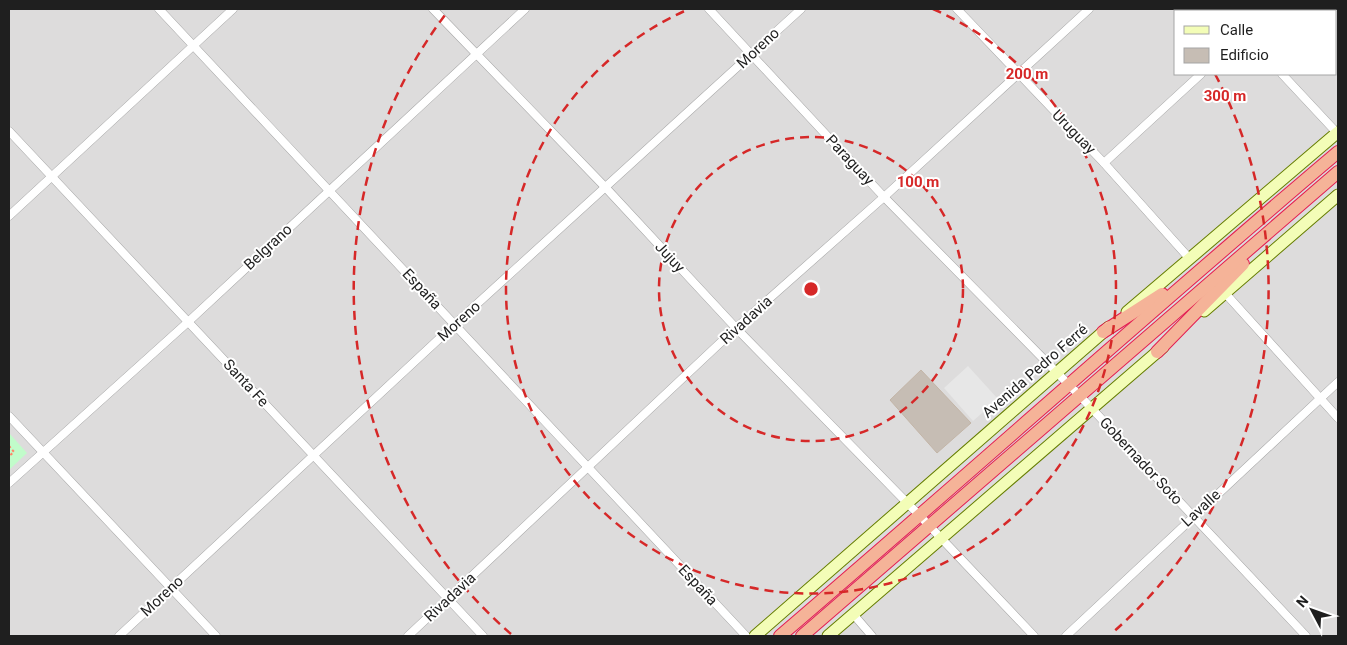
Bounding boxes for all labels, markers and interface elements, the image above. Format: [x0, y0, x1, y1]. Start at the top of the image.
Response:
legend [1174, 10, 1337, 75]
text: Calle [1220, 21, 1253, 39]
street label: Moreno [733, 24, 783, 72]
text: Edificio [1220, 46, 1269, 64]
text: 200 m [1006, 65, 1048, 83]
text: 300 m [1204, 87, 1246, 105]
street label: Uruguay [1048, 106, 1100, 158]
street label: Paraguay [822, 131, 878, 189]
text: 100 m [897, 173, 939, 191]
street label: Belgrano [240, 220, 296, 274]
street label: Jujuy [651, 238, 689, 276]
street label: España [399, 265, 445, 313]
centre of rings [802, 280, 820, 298]
street label: Rivadavia [716, 292, 776, 348]
street label: Moreno [434, 297, 484, 345]
street label: Avenida Pedro Ferré [979, 320, 1091, 422]
street label: Santa Fe [220, 356, 272, 410]
street label: Gobernador Soto [1096, 413, 1186, 509]
street label: Lavalle [1178, 485, 1224, 531]
street label: España [675, 561, 721, 609]
street label: Rivadavia [421, 569, 479, 625]
street label: Moreno [137, 572, 187, 620]
north arrow [1287, 585, 1337, 635]
text: N [1293, 592, 1311, 610]

